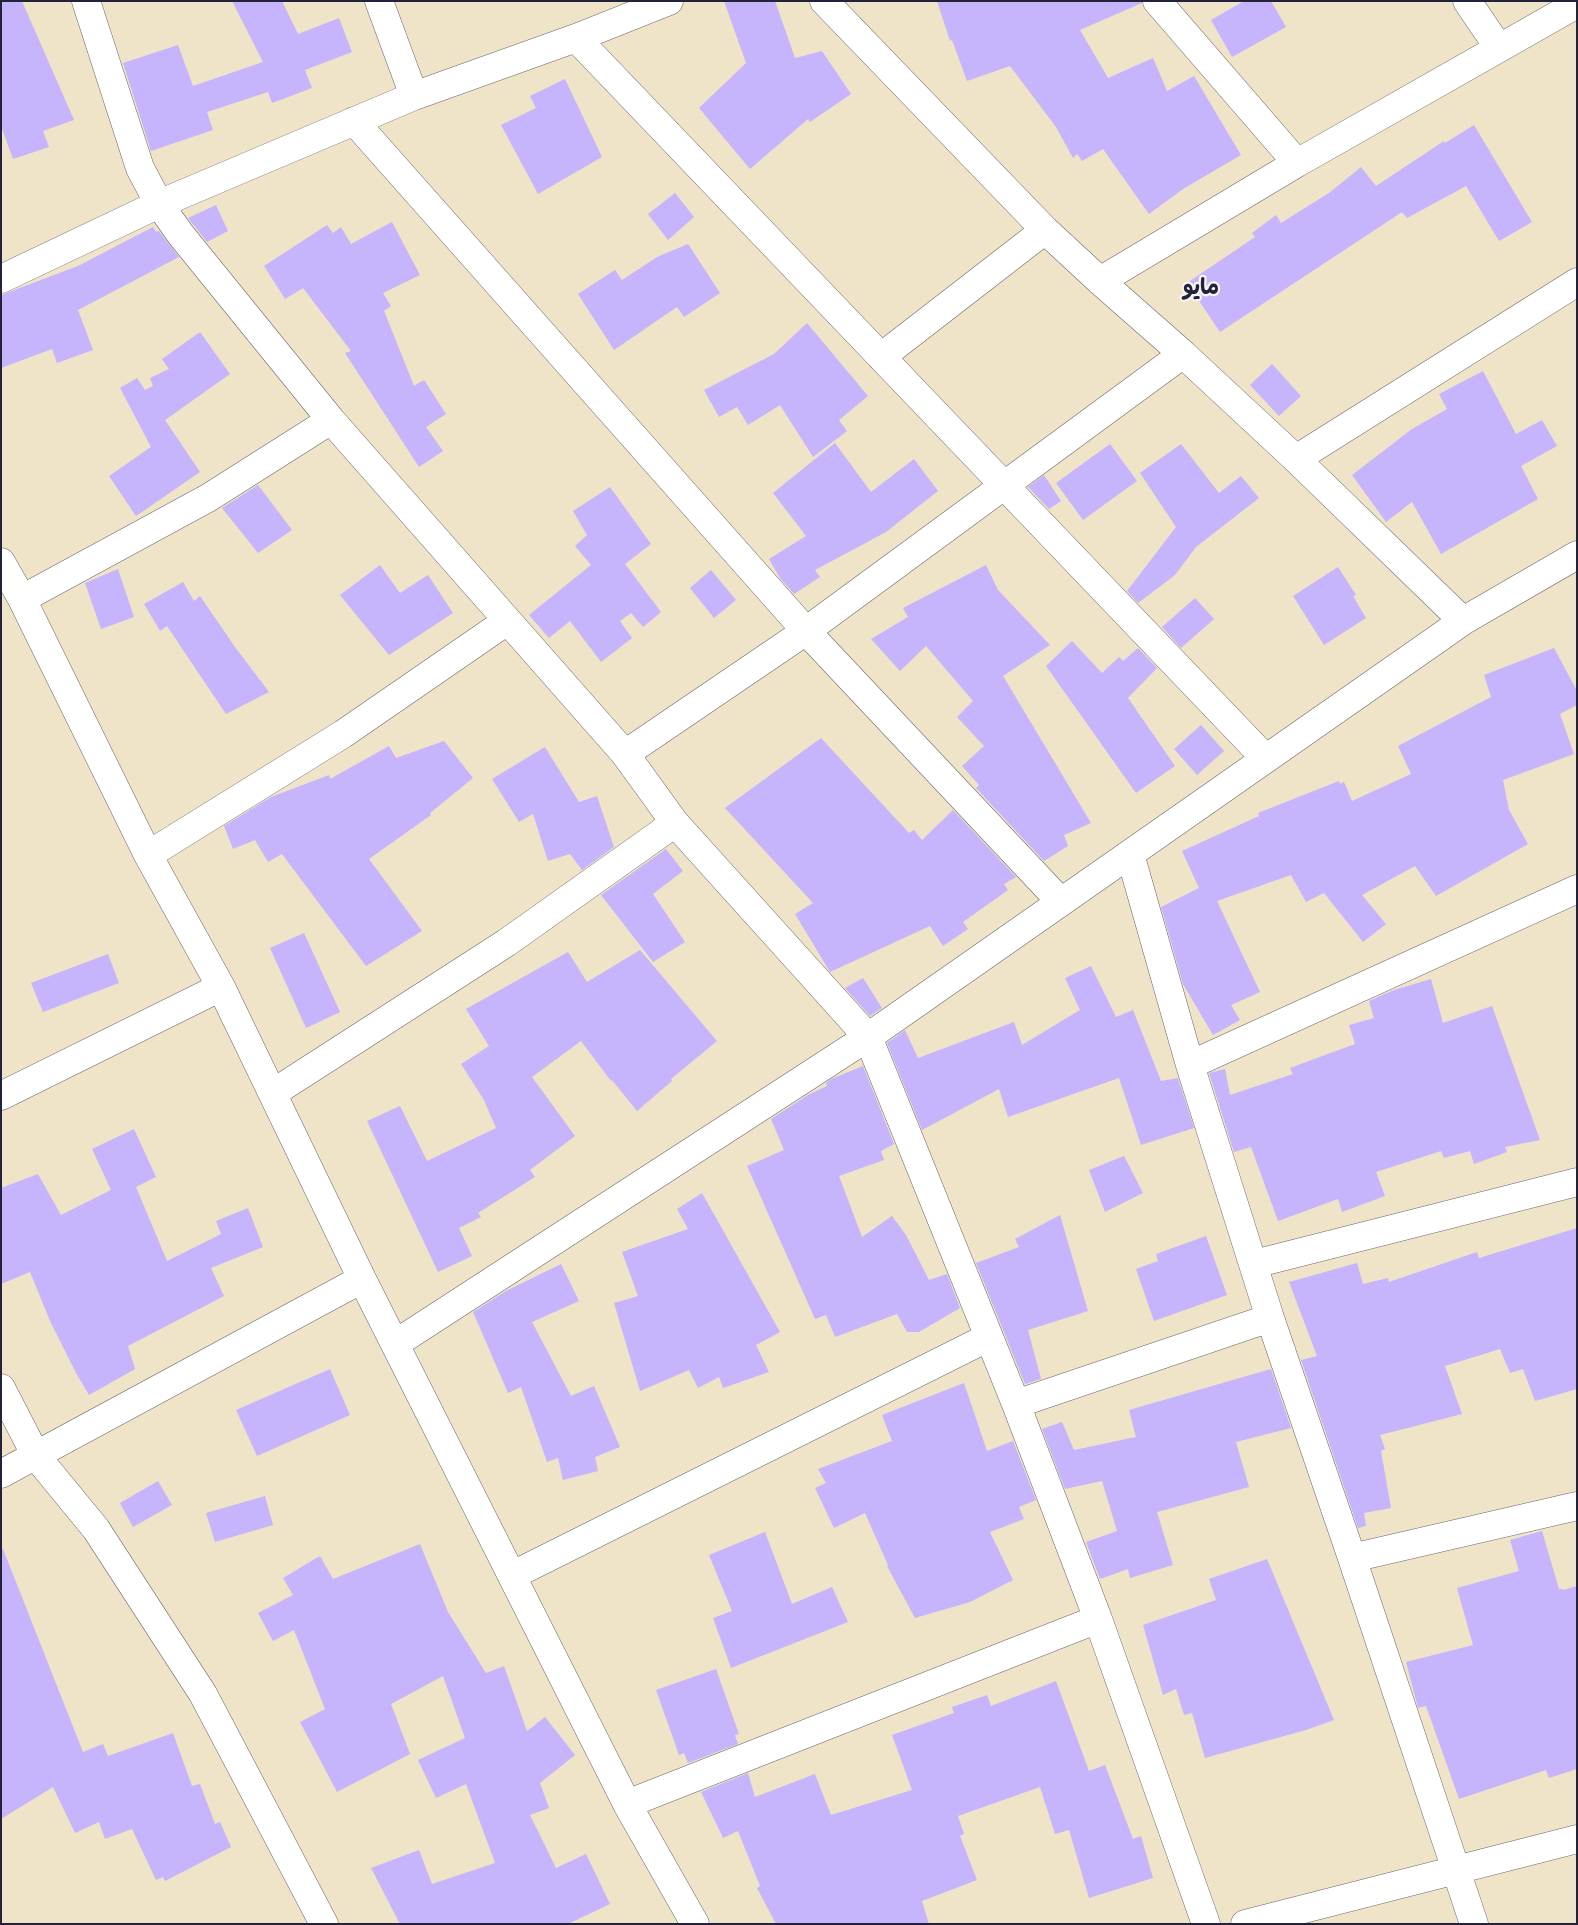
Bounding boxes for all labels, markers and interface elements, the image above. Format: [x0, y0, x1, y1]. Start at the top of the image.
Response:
district label: مايو [1183, 277, 1219, 303]

